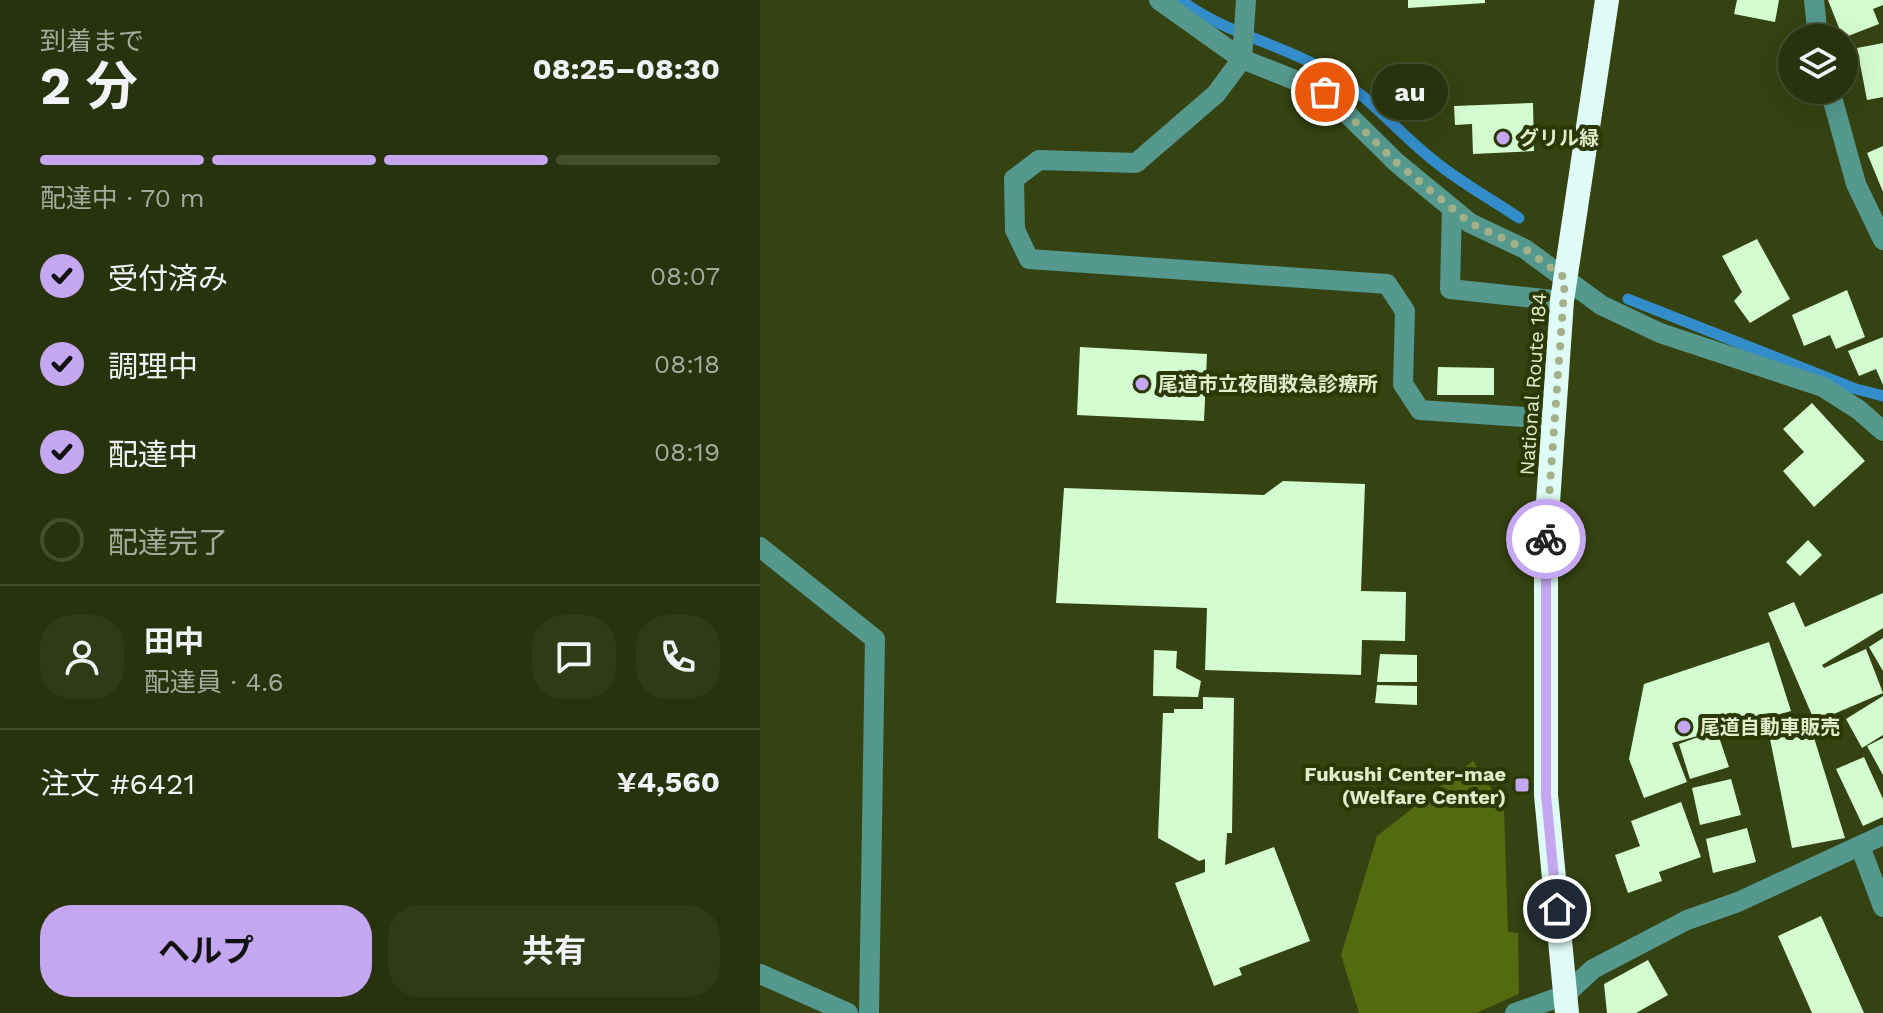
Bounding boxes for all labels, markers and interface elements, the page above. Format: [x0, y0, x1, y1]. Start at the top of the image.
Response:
map controls [1778, 24, 1858, 104]
button: layers [1778, 24, 1858, 104]
text: 到着まで [40, 26, 144, 56]
text: 08:25–08:30 [532, 51, 720, 86]
text: 2 分 [40, 56, 138, 117]
pin [1291, 58, 1359, 126]
callout: au [1373, 64, 1449, 120]
icon: bag [1303, 70, 1347, 114]
text: au [1394, 77, 1426, 107]
place label: グリル緑 [1519, 126, 1599, 150]
marker: グリル緑 [1494, 129, 1512, 147]
text: 配達中 · 70 m [40, 183, 204, 213]
icon: check [40, 254, 84, 298]
text: 受付済み [108, 261, 228, 296]
text: 08:07 [650, 261, 720, 291]
street label: National Route 184 [1515, 292, 1551, 476]
icon: check [40, 342, 84, 386]
text: 調理中 [108, 349, 198, 384]
text: 08:18 [654, 349, 720, 379]
place label: 尾道市立夜間救急診療所 [1158, 372, 1378, 396]
marker: 尾道市立夜間救急診療所 [1133, 375, 1151, 393]
icon: check [40, 430, 84, 474]
text: 配達中 [108, 437, 198, 472]
text: 08:19 [654, 437, 720, 467]
courier [1506, 499, 1586, 579]
icon: bike [1524, 517, 1568, 561]
text: 配達完了 [108, 525, 228, 560]
button: person [40, 615, 124, 699]
button: chat [532, 615, 616, 699]
button: phone [636, 615, 720, 699]
text: 田中 [144, 624, 204, 659]
text: 配達員 · 4.6 [144, 667, 284, 697]
place label: 尾道自動車販売 [1700, 715, 1840, 739]
marker: 尾道自動車販売 [1675, 718, 1693, 736]
place label: Fukushi Center-mae (Welfare Center) [1304, 762, 1506, 809]
text: ¥4,560 [617, 764, 720, 799]
text: 注文 #6421 [40, 766, 195, 801]
marker: Fukushi Center-mae (Welfare Center) [1513, 776, 1531, 794]
pin [1523, 875, 1591, 943]
icon: home [1535, 887, 1579, 931]
button: ヘルプ [40, 905, 372, 997]
button: 共有 [388, 905, 720, 997]

